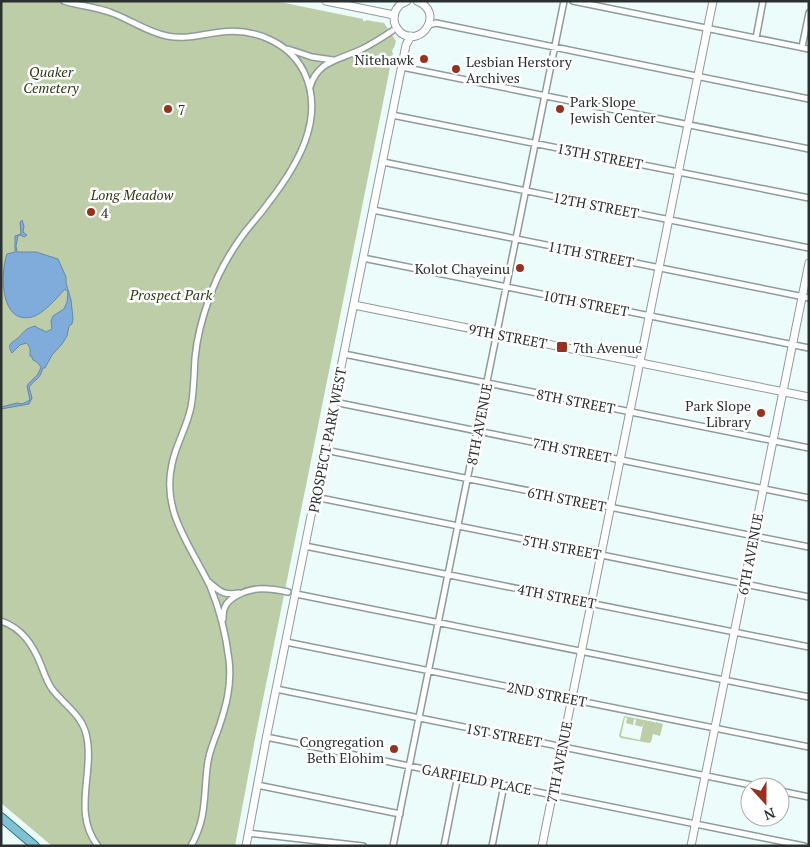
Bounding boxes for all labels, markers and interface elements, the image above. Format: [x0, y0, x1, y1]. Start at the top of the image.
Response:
place label: Nitehawk [355, 50, 415, 69]
place label: Lesbian Herstory Archives [466, 52, 573, 87]
marker: Nitehawk [418, 53, 430, 65]
park label: Quaker Cemetery [23, 62, 79, 97]
marker: Lesbian Herstory Archives [450, 63, 462, 75]
place label: Park Slope Jewish Center [570, 92, 656, 127]
place label: 7 [178, 100, 185, 119]
marker: 7 [162, 103, 174, 115]
marker: Park Slope Jewish Center [554, 103, 566, 115]
street label: 13TH STREET [555, 138, 645, 174]
park label: Long Meadow [90, 185, 174, 204]
street label: 12TH STREET [551, 187, 641, 223]
place label: 4 [101, 203, 109, 222]
marker: 4 [85, 206, 97, 218]
street label: 11TH STREET [546, 236, 636, 272]
place label: Kolot Chayeinu [415, 259, 510, 278]
marker: Kolot Chayeinu [514, 262, 526, 274]
park label: Prospect Park [129, 285, 212, 304]
street label: 10TH STREET [541, 285, 631, 321]
street label: 9TH STREET [467, 319, 549, 353]
place label: 7th Avenue [573, 338, 642, 357]
marker: 7th Avenue [555, 340, 569, 354]
street label: PROSPECT PARK WEST [304, 365, 350, 514]
street label: 8TH AVENUE [462, 381, 496, 467]
street label: 8TH STREET [535, 384, 617, 418]
place label: Park Slope Library [685, 396, 752, 431]
marker: Park Slope Library [755, 407, 767, 419]
street label: 7TH STREET [531, 433, 613, 467]
street label: 6TH STREET [526, 482, 608, 516]
street label: 6TH AVENUE [733, 511, 767, 597]
street label: 5TH STREET [521, 530, 603, 564]
street label: 4TH STREET [516, 579, 598, 613]
street label: 2ND STREET [505, 677, 589, 711]
street label: 1ST STREET [464, 718, 544, 752]
street label: 7TH AVENUE [542, 719, 576, 805]
place label: Congregation Beth Elohim [300, 732, 385, 767]
marker: Congregation Beth Elohim [388, 743, 400, 755]
street label: GARFIELD PLACE [420, 759, 534, 799]
north arrow [740, 777, 790, 827]
text: N [761, 804, 778, 826]

